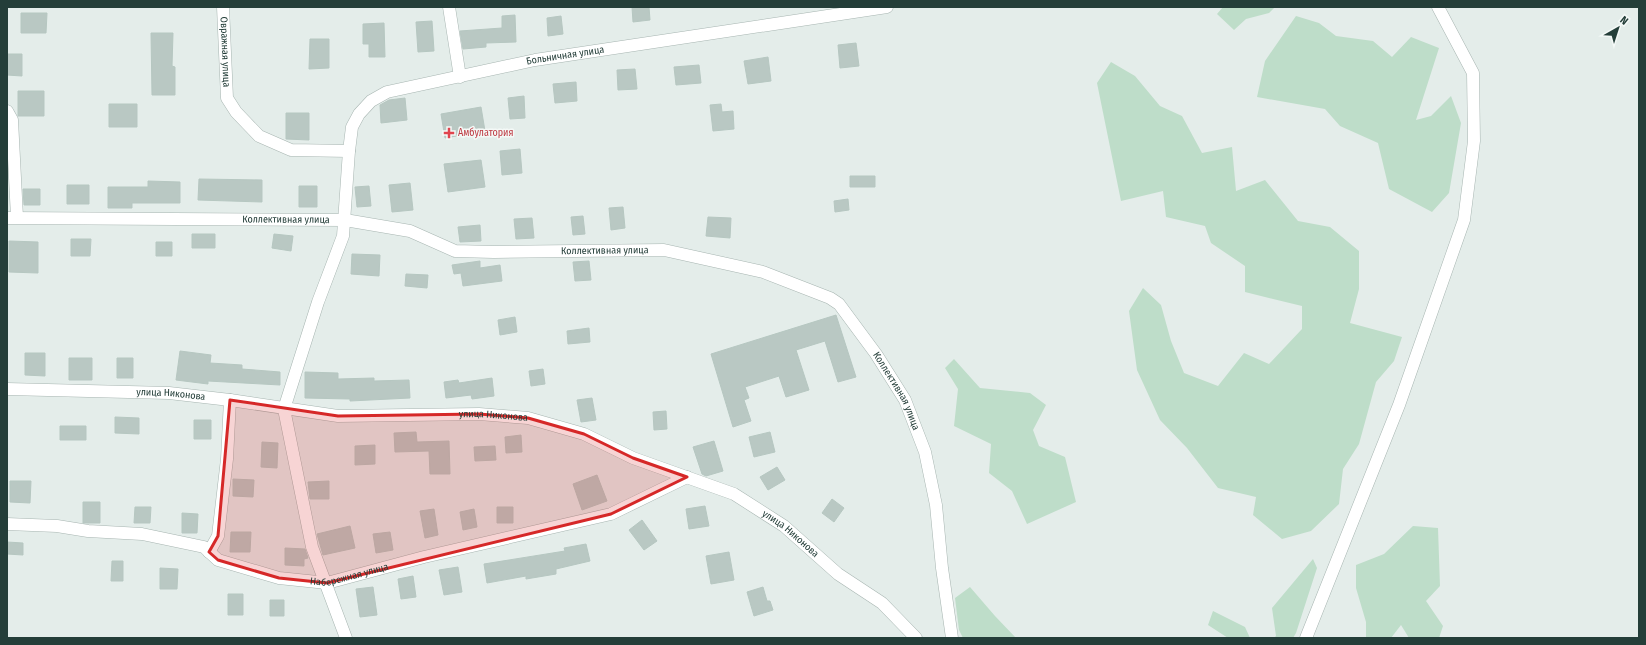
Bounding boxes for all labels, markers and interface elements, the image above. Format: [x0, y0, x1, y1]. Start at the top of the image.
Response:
north arrow [1598, 8, 1638, 48]
text: N [1617, 13, 1631, 28]
street label: Овражная улица [217, 16, 233, 88]
street label: Больничная улица [525, 44, 605, 68]
marker: Амбулатория [443, 127, 455, 139]
place label: Амбулатория [458, 127, 513, 139]
street label: Коллективная улица [242, 213, 330, 226]
street label: Коллективная улица [561, 244, 649, 257]
street label: Коллективная улица [870, 350, 922, 432]
street label: улица Никонова [136, 386, 206, 403]
street label: улица Никонова [459, 408, 528, 424]
street label: улица Никонова [760, 508, 821, 560]
street label: Набережная улица [309, 561, 390, 589]

